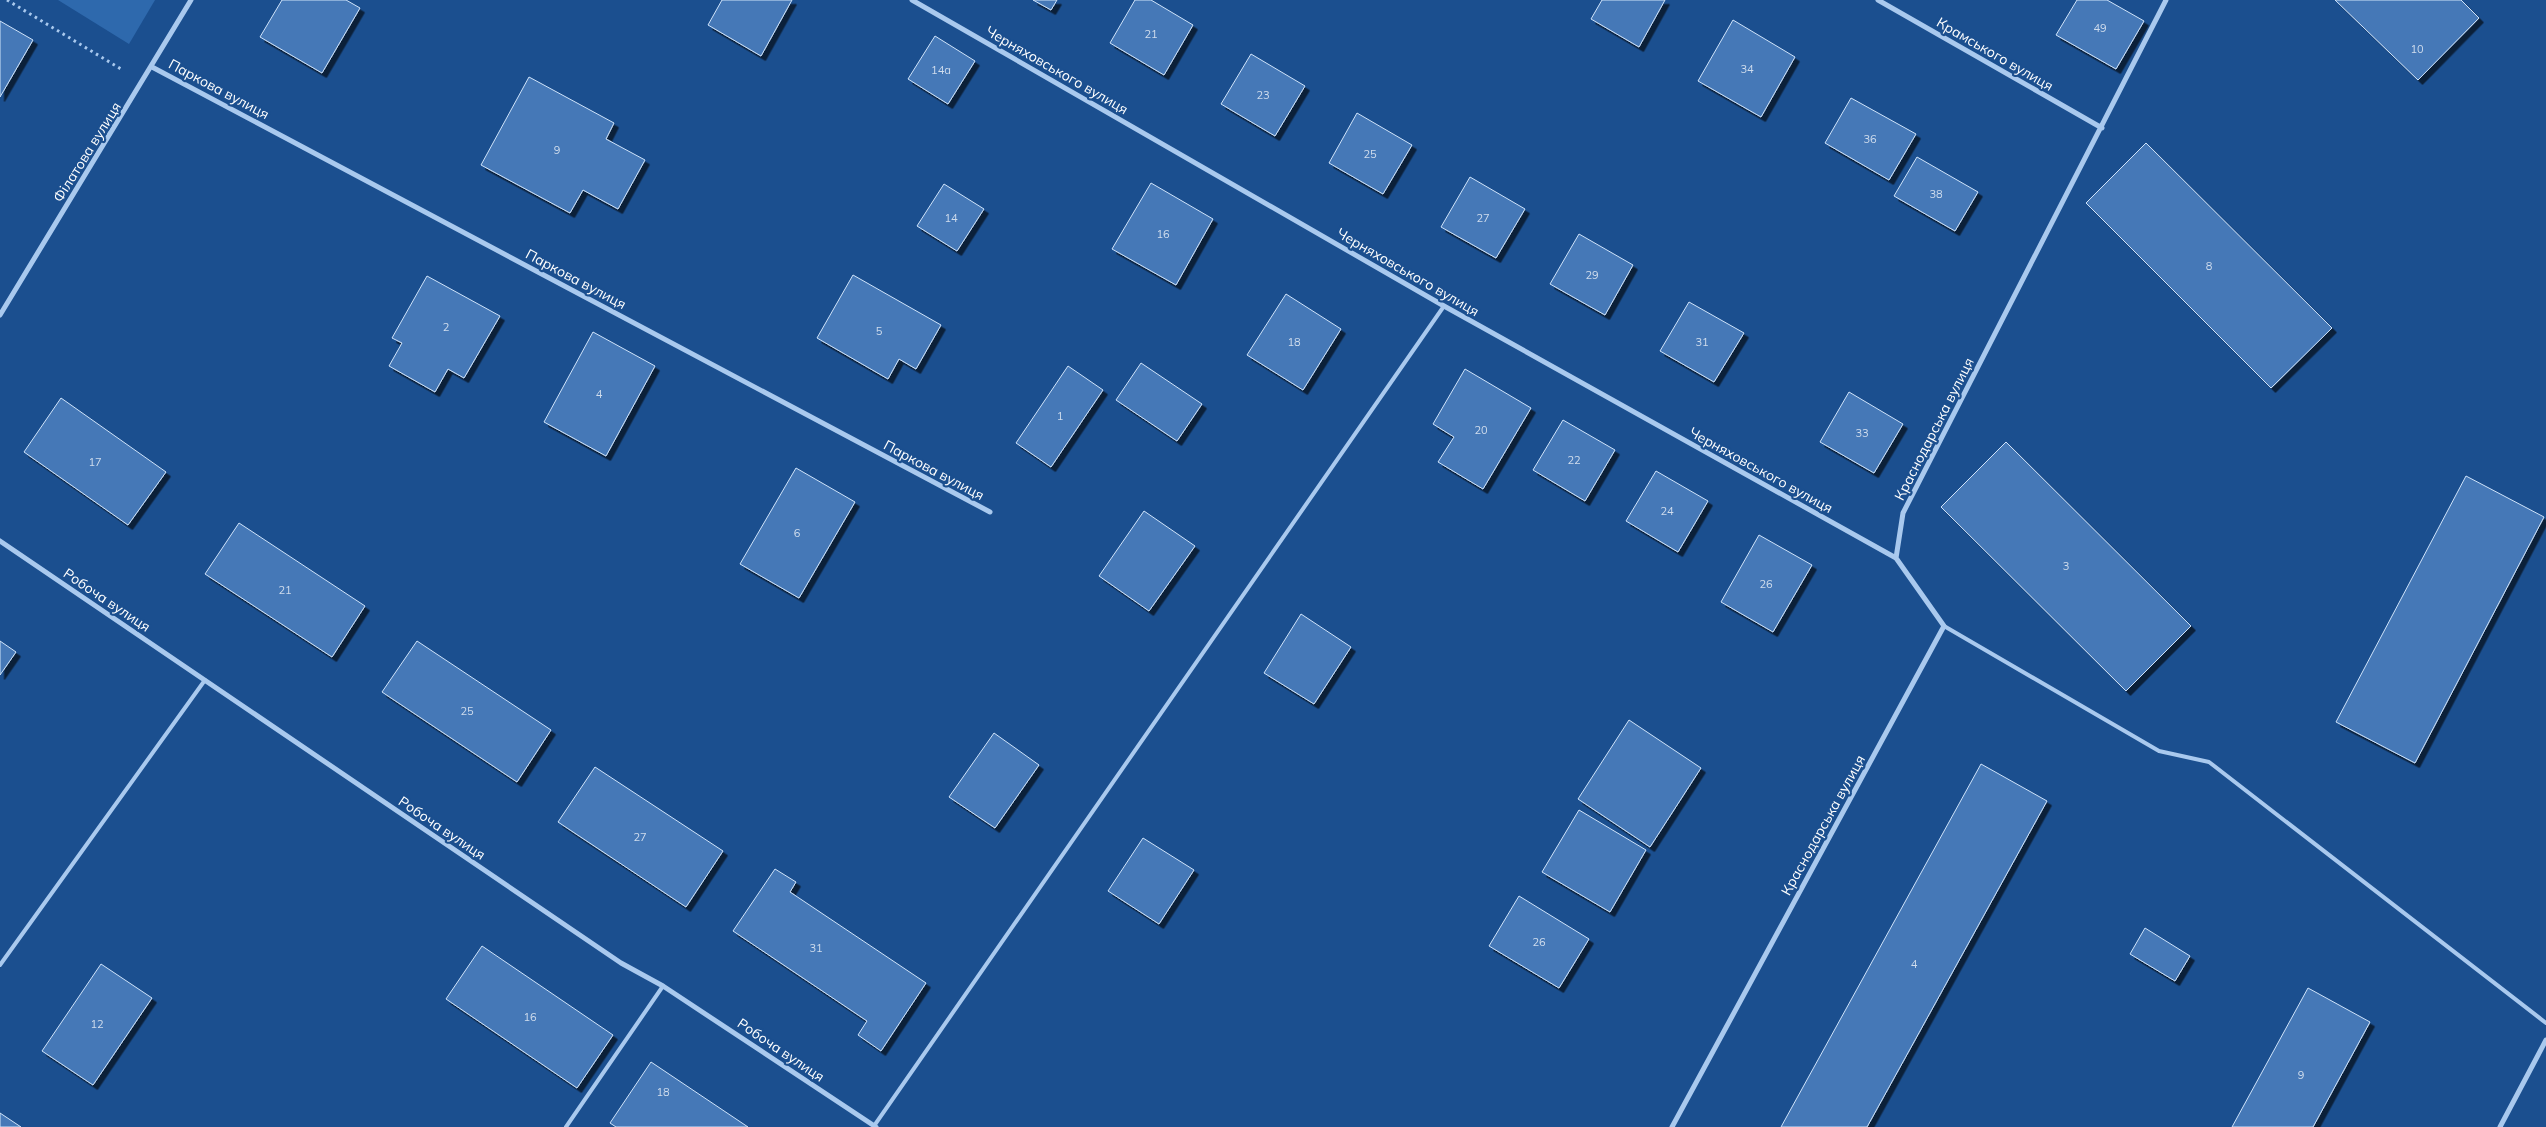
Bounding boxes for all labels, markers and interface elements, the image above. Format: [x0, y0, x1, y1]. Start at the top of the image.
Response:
street label: Крамського вулиця [1933, 13, 2057, 95]
house number: 49 [2093, 21, 2107, 35]
street label: Черняховського вулиця [982, 22, 1132, 118]
house number: 21 [1144, 27, 1158, 41]
house number: 10 [2410, 42, 2424, 56]
street label: Паркова вулиця [166, 55, 272, 123]
house number: 34 [1740, 62, 1754, 76]
house number: 14а [931, 63, 951, 77]
house number: 23 [1256, 88, 1270, 102]
street label: Філатова вулиця [49, 99, 125, 205]
house number: 36 [1863, 132, 1877, 146]
house number: 9 [554, 143, 560, 157]
house number: 25 [1363, 147, 1377, 161]
house number: 38 [1929, 187, 1943, 201]
house number: 14 [944, 211, 958, 225]
house number: 27 [1476, 211, 1490, 225]
street label: Черняховського вулиця [1333, 224, 1483, 320]
house number: 16 [1156, 227, 1170, 241]
street label: Паркова вулиця [523, 245, 629, 313]
house number: 8 [2206, 259, 2213, 273]
house number: 29 [1585, 268, 1599, 282]
house number: 2 [443, 320, 450, 334]
house number: 5 [876, 324, 883, 338]
house number: 18 [1287, 335, 1301, 349]
house number: 31 [1695, 335, 1709, 349]
street label: Краснодарська вулиця [1890, 355, 1978, 503]
house number: 4 [596, 387, 603, 401]
house number: 1 [1057, 409, 1063, 423]
house number: 20 [1474, 423, 1488, 437]
street label: Черняховського вулиця [1686, 423, 1836, 517]
house number: 33 [1855, 426, 1869, 440]
street label: Паркова вулиця [881, 436, 987, 504]
house number: 22 [1567, 453, 1581, 467]
house number: 17 [88, 455, 102, 469]
house number: 24 [1660, 504, 1674, 518]
house number: 6 [794, 526, 801, 540]
house number: 3 [2063, 559, 2069, 573]
street label: Робоча вулиця [60, 564, 154, 636]
house number: 26 [1759, 577, 1773, 591]
house number: 21 [278, 583, 292, 597]
house number: 25 [460, 704, 474, 718]
street label: Краснодарська вулиця [1777, 752, 1869, 898]
street label: Робоча вулиця [395, 792, 489, 864]
house number: 27 [633, 830, 647, 844]
house number: 26 [1532, 935, 1546, 949]
house number: 31 [809, 941, 823, 955]
house number: 4 [1911, 957, 1918, 971]
house number: 16 [523, 1010, 537, 1024]
street label: Робоча вулиця [734, 1014, 828, 1086]
house number: 12 [90, 1017, 104, 1031]
house number: 9 [2298, 1068, 2304, 1082]
house number: 18 [656, 1085, 670, 1099]

